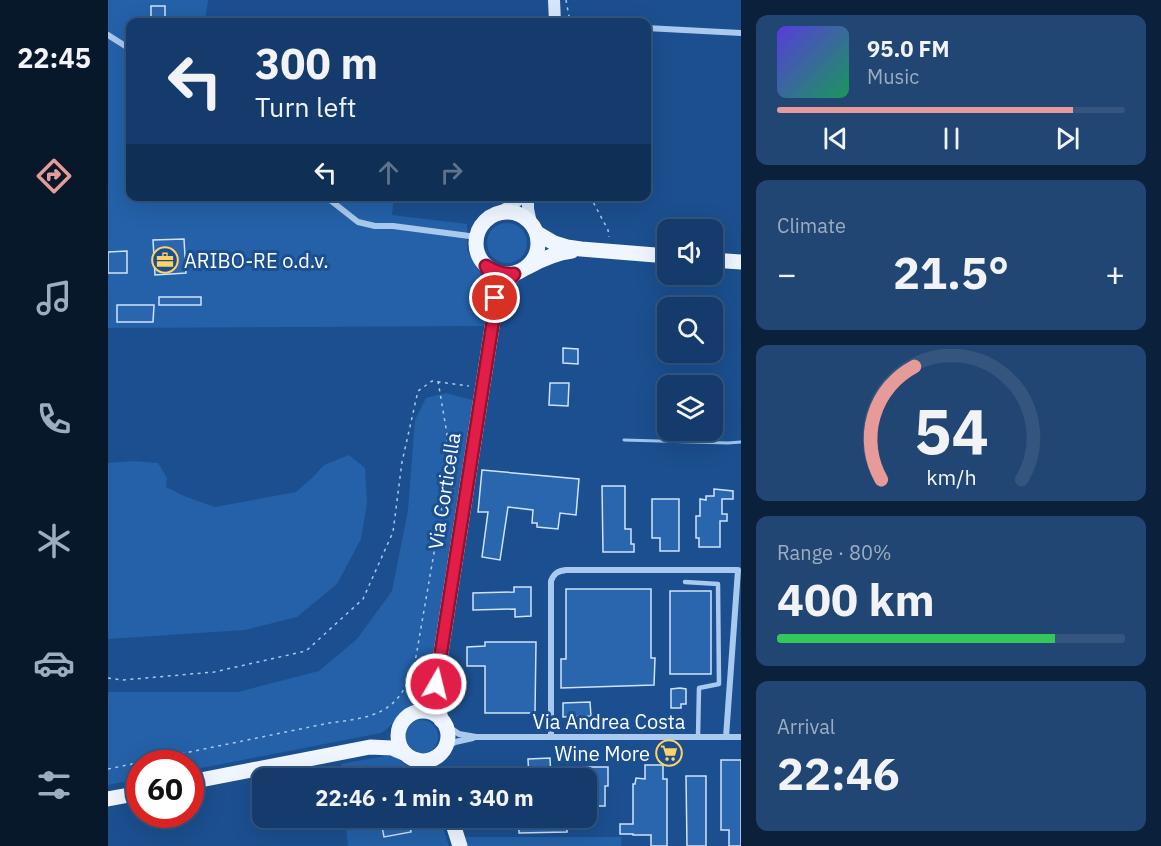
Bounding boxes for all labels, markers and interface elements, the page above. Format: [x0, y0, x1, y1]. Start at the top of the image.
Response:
text: 95.0 FM [867, 34, 950, 63]
text: 300 m [255, 36, 378, 91]
text: 22:45 [17, 40, 91, 75]
icon: left [156, 42, 234, 120]
text: Music [867, 63, 919, 90]
text: Turn left [255, 89, 356, 124]
icon: previous [819, 122, 852, 155]
icon: pause [935, 122, 968, 155]
icon: next [1051, 122, 1084, 155]
icon: directions [33, 155, 75, 197]
icon: left [309, 156, 342, 189]
icon: ahead [372, 156, 405, 189]
icon: right [435, 156, 468, 189]
text: Climate [777, 212, 846, 239]
map controls [657, 219, 723, 441]
button: sound [657, 219, 723, 285]
text: 21.5° [893, 243, 1009, 301]
office icon: ARIBO-RE o.d.v. [150, 245, 180, 275]
place label: ARIBO-RE o.d.v. [184, 247, 329, 274]
text: − [777, 252, 797, 295]
text: + [1105, 252, 1125, 295]
pin [469, 272, 520, 323]
icon: music [33, 277, 75, 319]
icon: arrive [478, 281, 511, 314]
button: search [657, 297, 723, 363]
button: layers [657, 375, 723, 441]
text: 54 [914, 390, 988, 471]
icon: phone [33, 398, 75, 440]
street label: Via Corticella [421, 430, 467, 551]
text: km/h [926, 463, 976, 491]
icon: climate [33, 520, 75, 562]
text: Range · 80% [777, 539, 892, 566]
text: 400 km [777, 570, 935, 628]
icon: car [33, 642, 75, 684]
position arrow [404, 652, 468, 716]
street label: Via Andrea Costa [533, 708, 686, 735]
text: Arrival [777, 713, 835, 740]
supermarket icon: Wine More [654, 738, 684, 768]
place label: Wine More [554, 740, 650, 767]
text: 22:46 [777, 744, 900, 802]
speed limit sign: 60 [126, 750, 204, 828]
icon: filters [33, 764, 75, 806]
text: 22:46 · 1 min · 340 m [315, 783, 534, 812]

